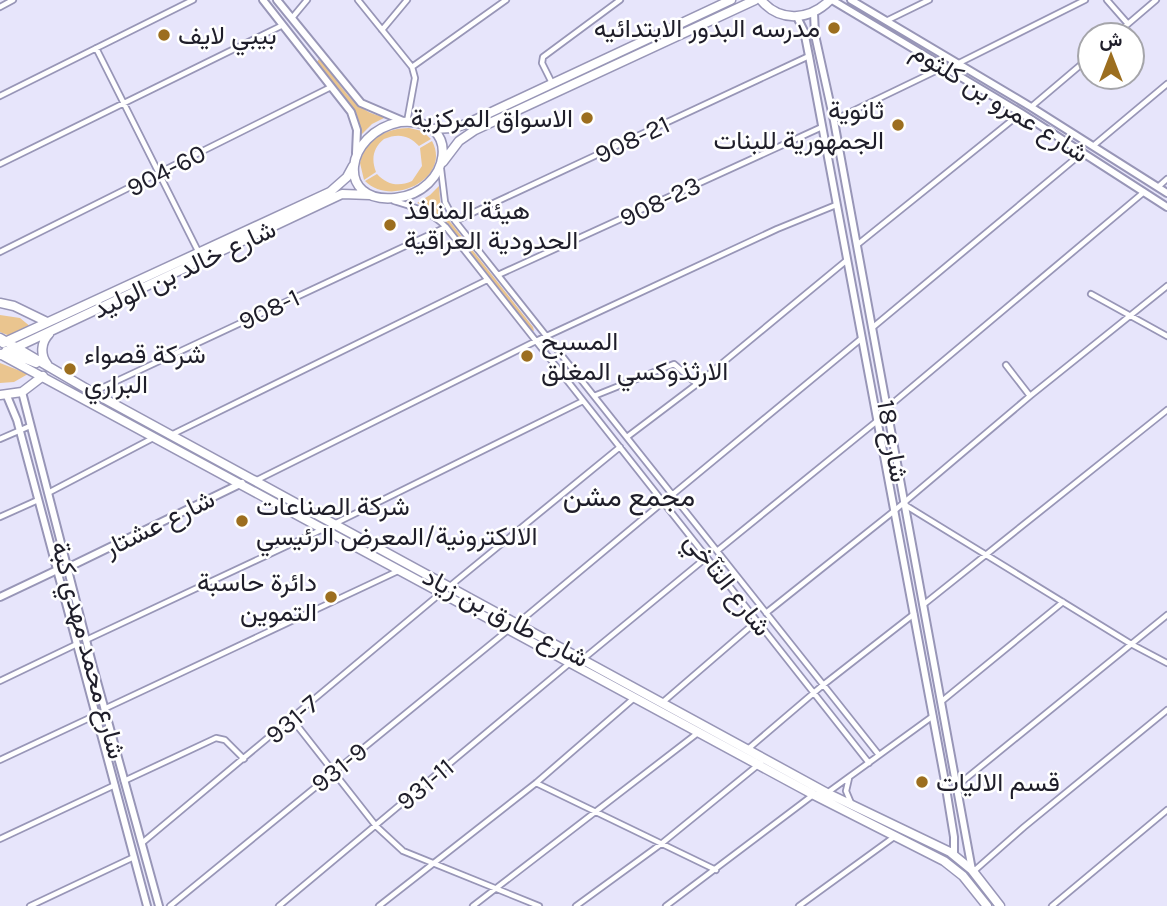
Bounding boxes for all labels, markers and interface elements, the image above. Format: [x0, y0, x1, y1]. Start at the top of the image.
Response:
place label: مدرسه البدور الابتدائيه [594, 13, 820, 44]
place label: بيبي لايف [178, 20, 277, 56]
marker: مدرسه البدور الابتدائيه [826, 20, 842, 36]
north arrow [1076, 21, 1146, 91]
marker: بيبي لايف [156, 27, 172, 43]
text: ش [1100, 29, 1123, 51]
street label: شارع عمرو بن كلثوم [904, 35, 1094, 171]
place label: ثانوية الجمهورية للبنات [714, 95, 884, 156]
place label: الاسواق المركزية [411, 103, 573, 134]
street label: 908-21 [590, 109, 675, 170]
marker: الاسواق المركزية [579, 110, 595, 126]
marker: ثانوية الجمهورية للبنات [890, 117, 906, 133]
street label: 904-60 [122, 137, 211, 203]
street label: 908-23 [615, 169, 706, 234]
place label: هيئة المنافذ الحدودية العراقية [404, 195, 578, 256]
street label: شارع خالد بن الوليد [88, 213, 282, 327]
marker: هيئة المنافذ الحدودية العراقية [382, 217, 398, 233]
street label: 908-1 [234, 282, 305, 337]
place label: المسبح الارثذوكسي المغلق [541, 326, 728, 392]
place label: شركة قصواء البراري [84, 339, 206, 405]
marker: المسبح الارثذوكسي المغلق [519, 348, 535, 364]
marker: شركة قصواء البراري [62, 361, 78, 377]
street label: شارع 18 [868, 398, 915, 485]
district label: مجمع مشن [563, 480, 695, 516]
street label: شارع عشتار [98, 483, 221, 566]
place label: شركة الصناعات الالكترونية/المعرض الرئيسي [256, 491, 538, 557]
marker: شركة الصناعات الالكترونية/المعرض الرئيسي [234, 513, 250, 529]
street label: شارع التآخي [674, 526, 778, 645]
street label: شارع محمد مهدي كبة [40, 538, 132, 764]
street label: شارع طارق بن زياد [417, 561, 594, 676]
place label: دائرة حاسبة التموين [197, 567, 317, 628]
marker: دائرة حاسبة التموين [323, 589, 339, 605]
street label: 931-7 [259, 688, 325, 751]
street label: 931-9 [305, 735, 374, 799]
street label: 931-11 [390, 752, 460, 817]
place label: قسم الاليات [936, 767, 1060, 799]
marker: قسم الاليات [914, 774, 930, 790]

